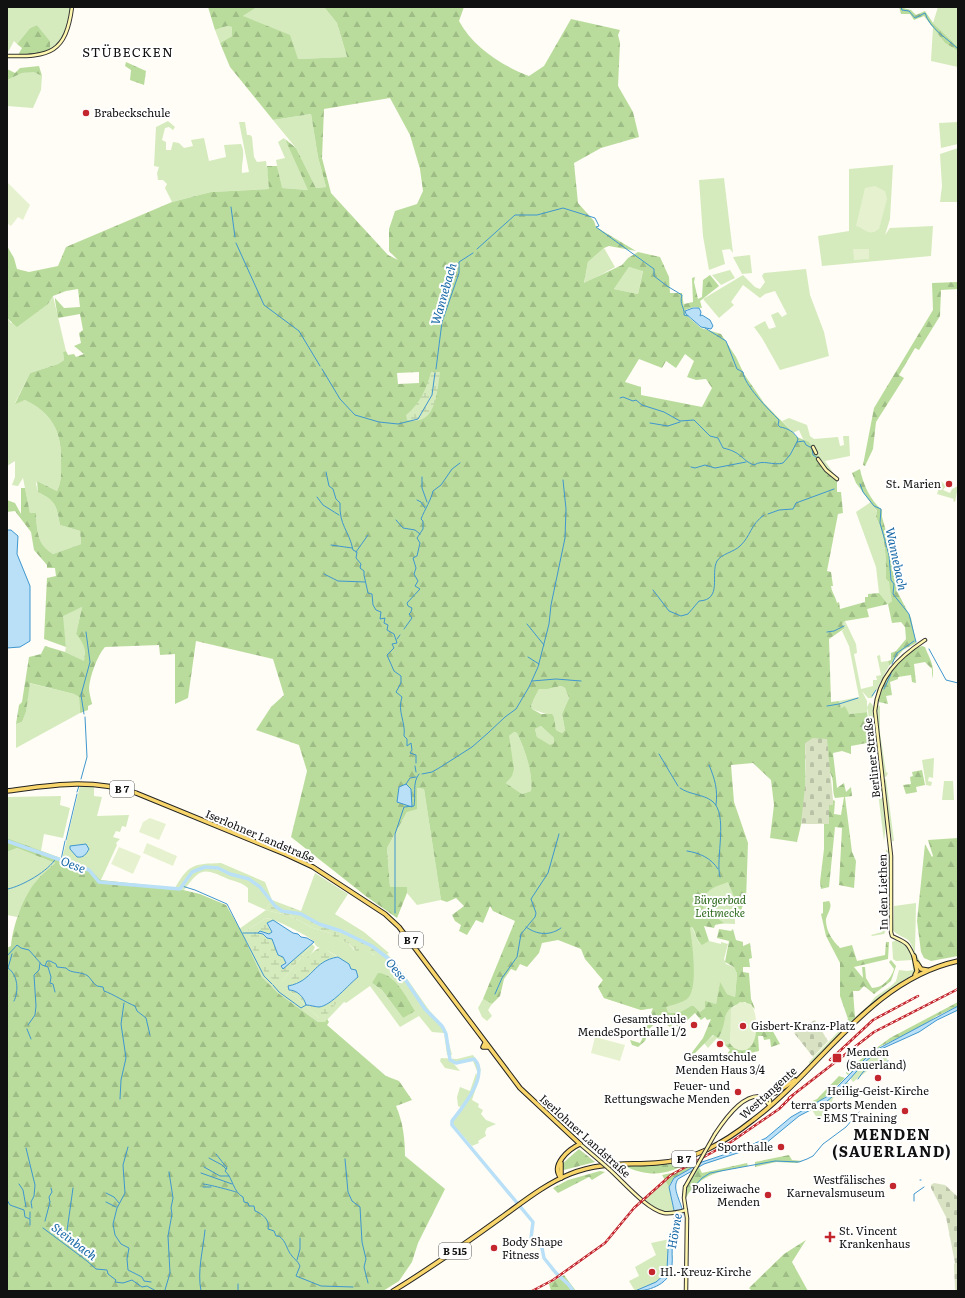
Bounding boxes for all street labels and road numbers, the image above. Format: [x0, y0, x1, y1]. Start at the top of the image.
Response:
street label: Berliner Straße [859, 717, 883, 799]
road number: B 7 [110, 781, 134, 797]
street label: Iserlohner Landstraße [203, 805, 318, 865]
street label: In den Liethen [873, 854, 891, 930]
road number: B 7 [399, 932, 423, 948]
street label: Westtangente [735, 1062, 800, 1122]
street label: Iserlohner Landstraße [537, 1090, 635, 1181]
road number: B 7 [672, 1151, 696, 1167]
road number: B 515 [439, 1243, 471, 1259]

